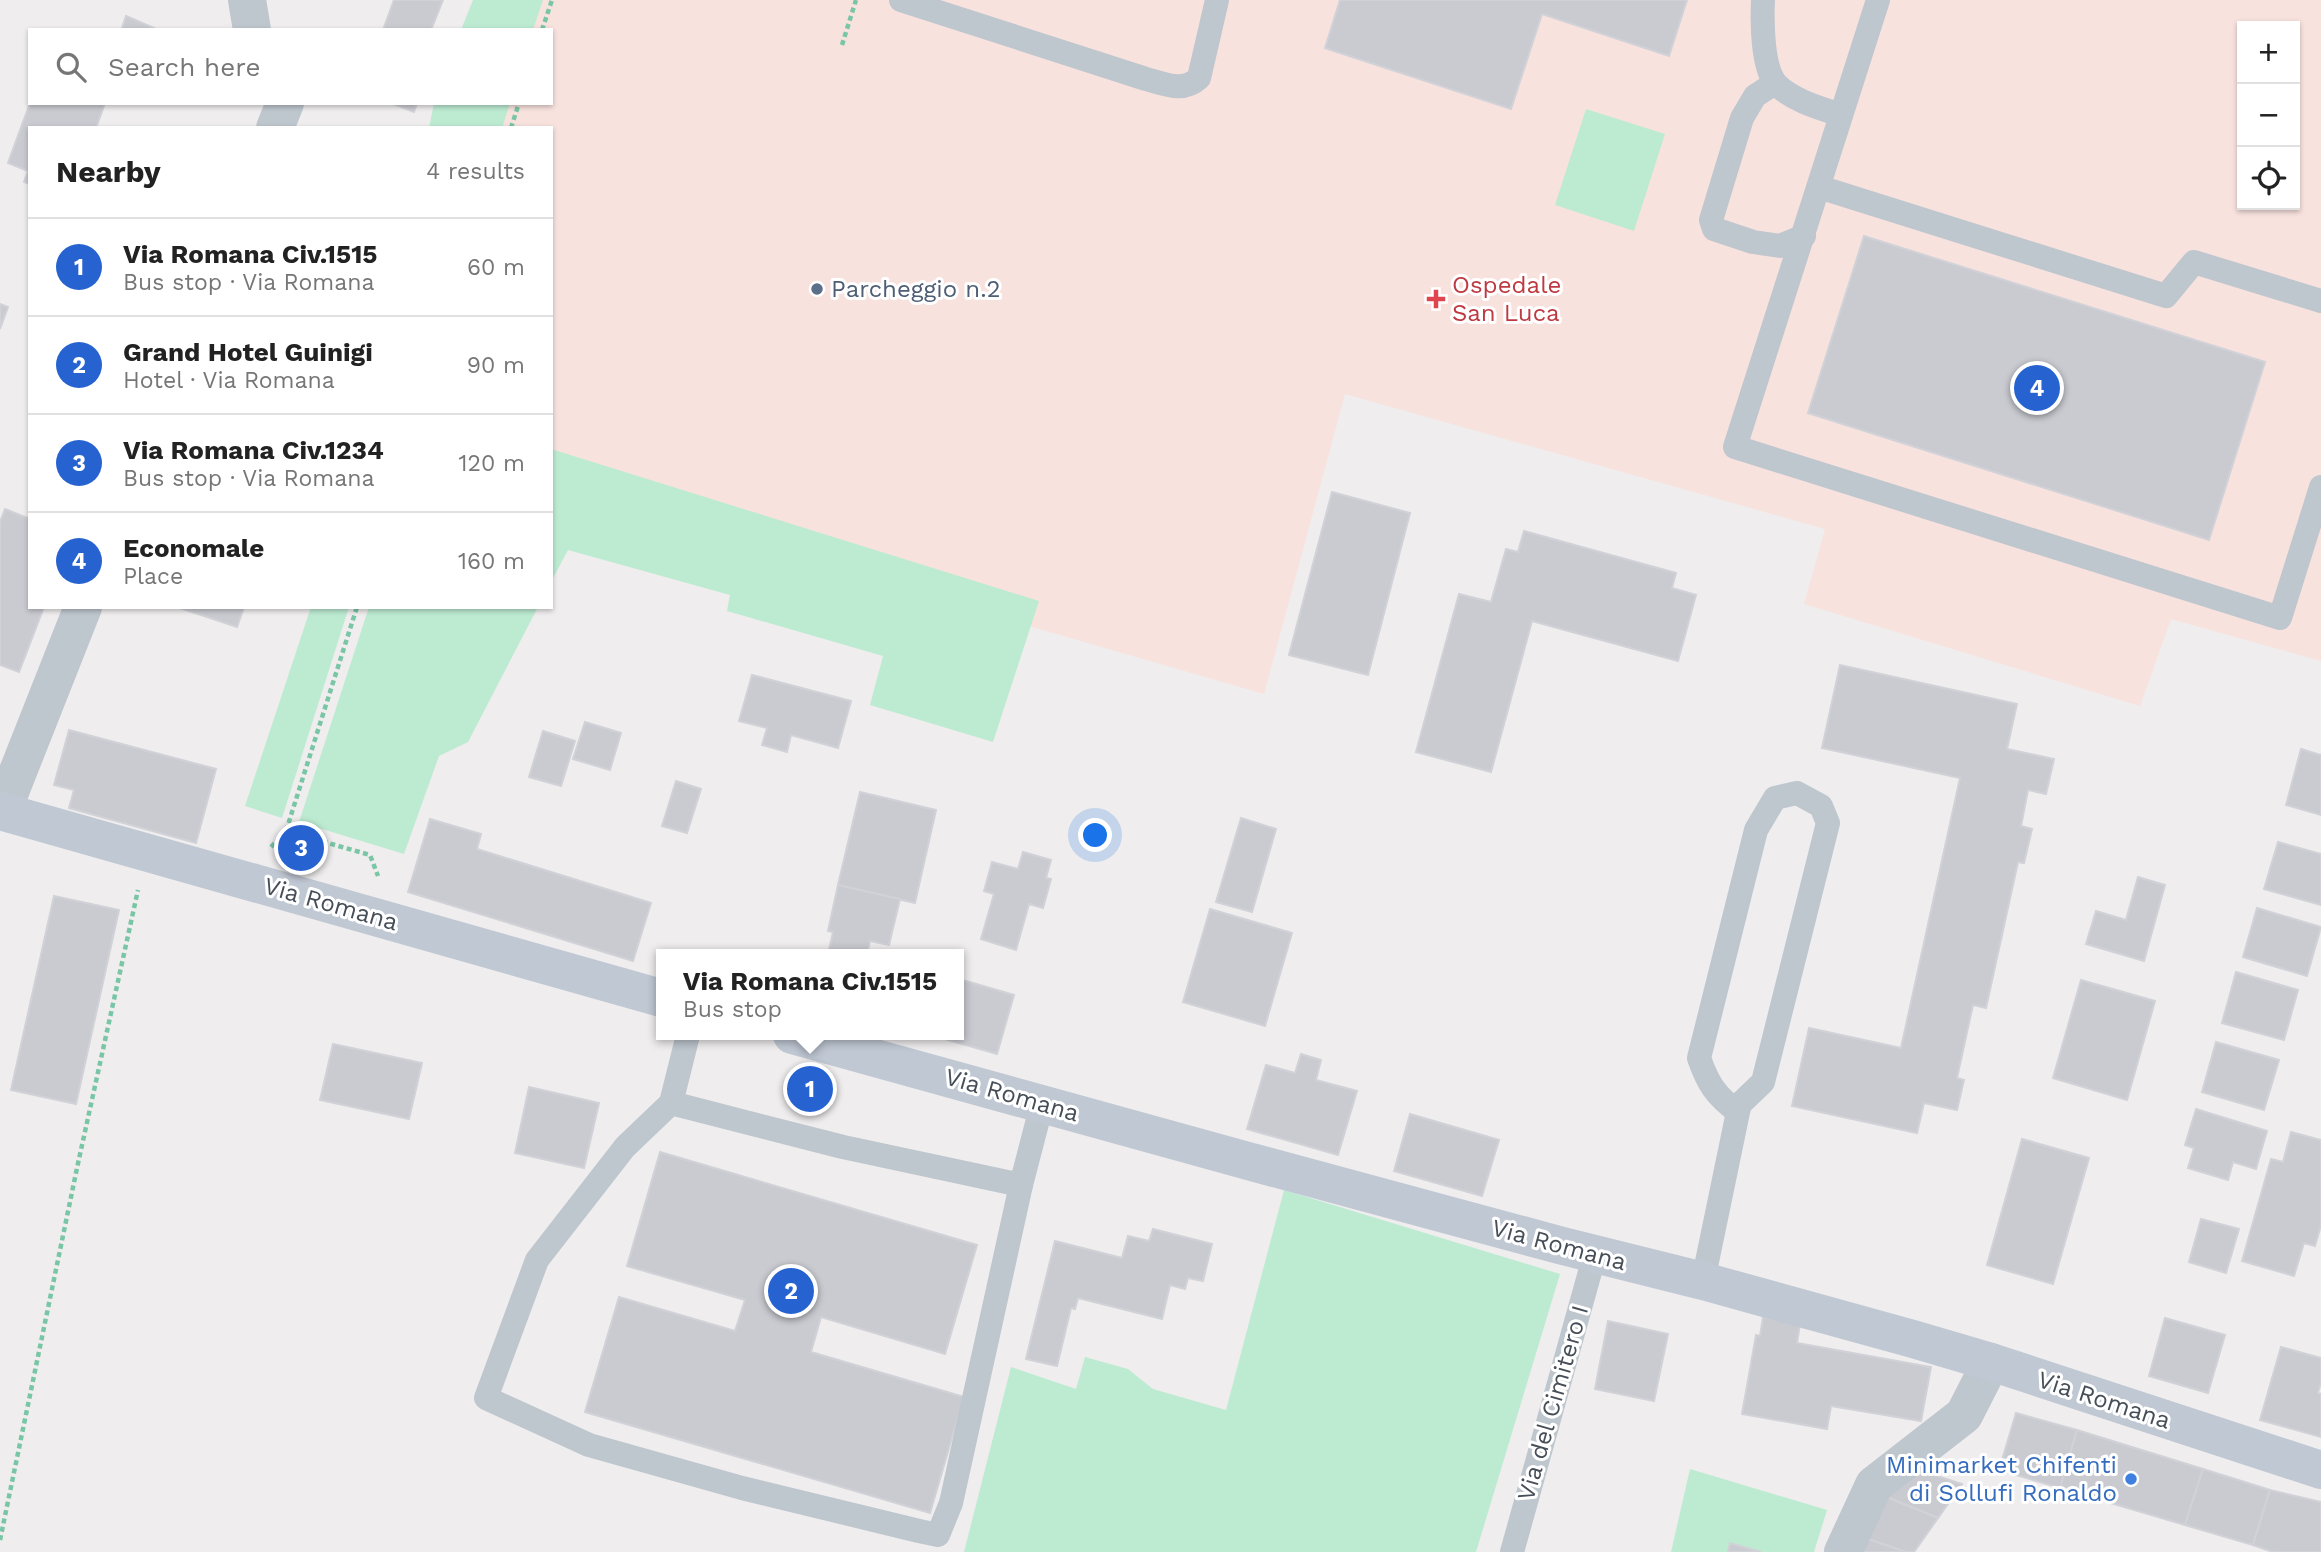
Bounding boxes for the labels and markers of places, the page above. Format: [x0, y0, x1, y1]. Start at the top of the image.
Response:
place label: Ospedale San Luca [1452, 271, 1561, 327]
place label: Parcheggio n.2 [831, 275, 1001, 303]
marker: Parcheggio n.2 [809, 281, 825, 297]
marker: Ospedale San Luca [1426, 289, 1446, 309]
pin: 4 [2014, 362, 2060, 414]
pin: 3 [278, 822, 324, 874]
pin: 1 [787, 1063, 833, 1115]
pin: 2 [768, 1265, 814, 1317]
place label: Minimarket Chifenti di Sollufi Ronaldo [1886, 1451, 2117, 1507]
marker: Minimarket Chifenti di Sollufi Ronaldo [2123, 1471, 2139, 1487]

